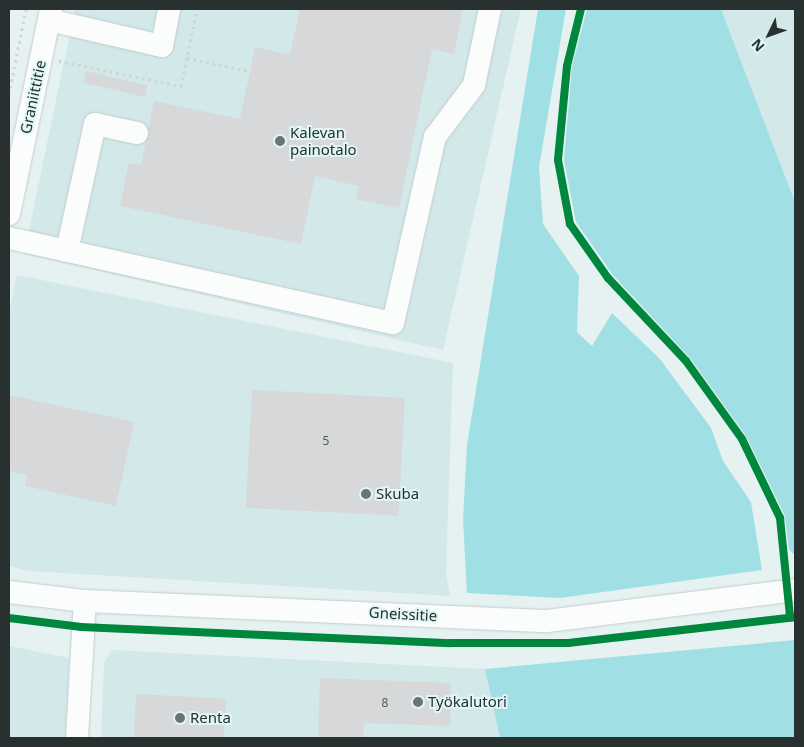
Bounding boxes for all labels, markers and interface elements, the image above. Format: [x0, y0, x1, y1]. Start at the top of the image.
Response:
north arrow [744, 10, 794, 60]
text: N [747, 35, 768, 56]
street label: Graniittitie [16, 59, 50, 135]
place label: Kalevan painotalo [290, 123, 357, 158]
marker: Kalevan painotalo [274, 135, 286, 147]
house number: 5 [323, 434, 329, 448]
place label: Skuba [376, 485, 419, 503]
marker: Skuba [360, 488, 372, 500]
street label: Gneissitie [368, 603, 438, 625]
place label: Työkalutori [428, 693, 507, 711]
house number: 8 [382, 696, 388, 710]
marker: Työkalutori [412, 696, 424, 708]
place label: Renta [190, 709, 231, 727]
marker: Renta [174, 712, 186, 724]

